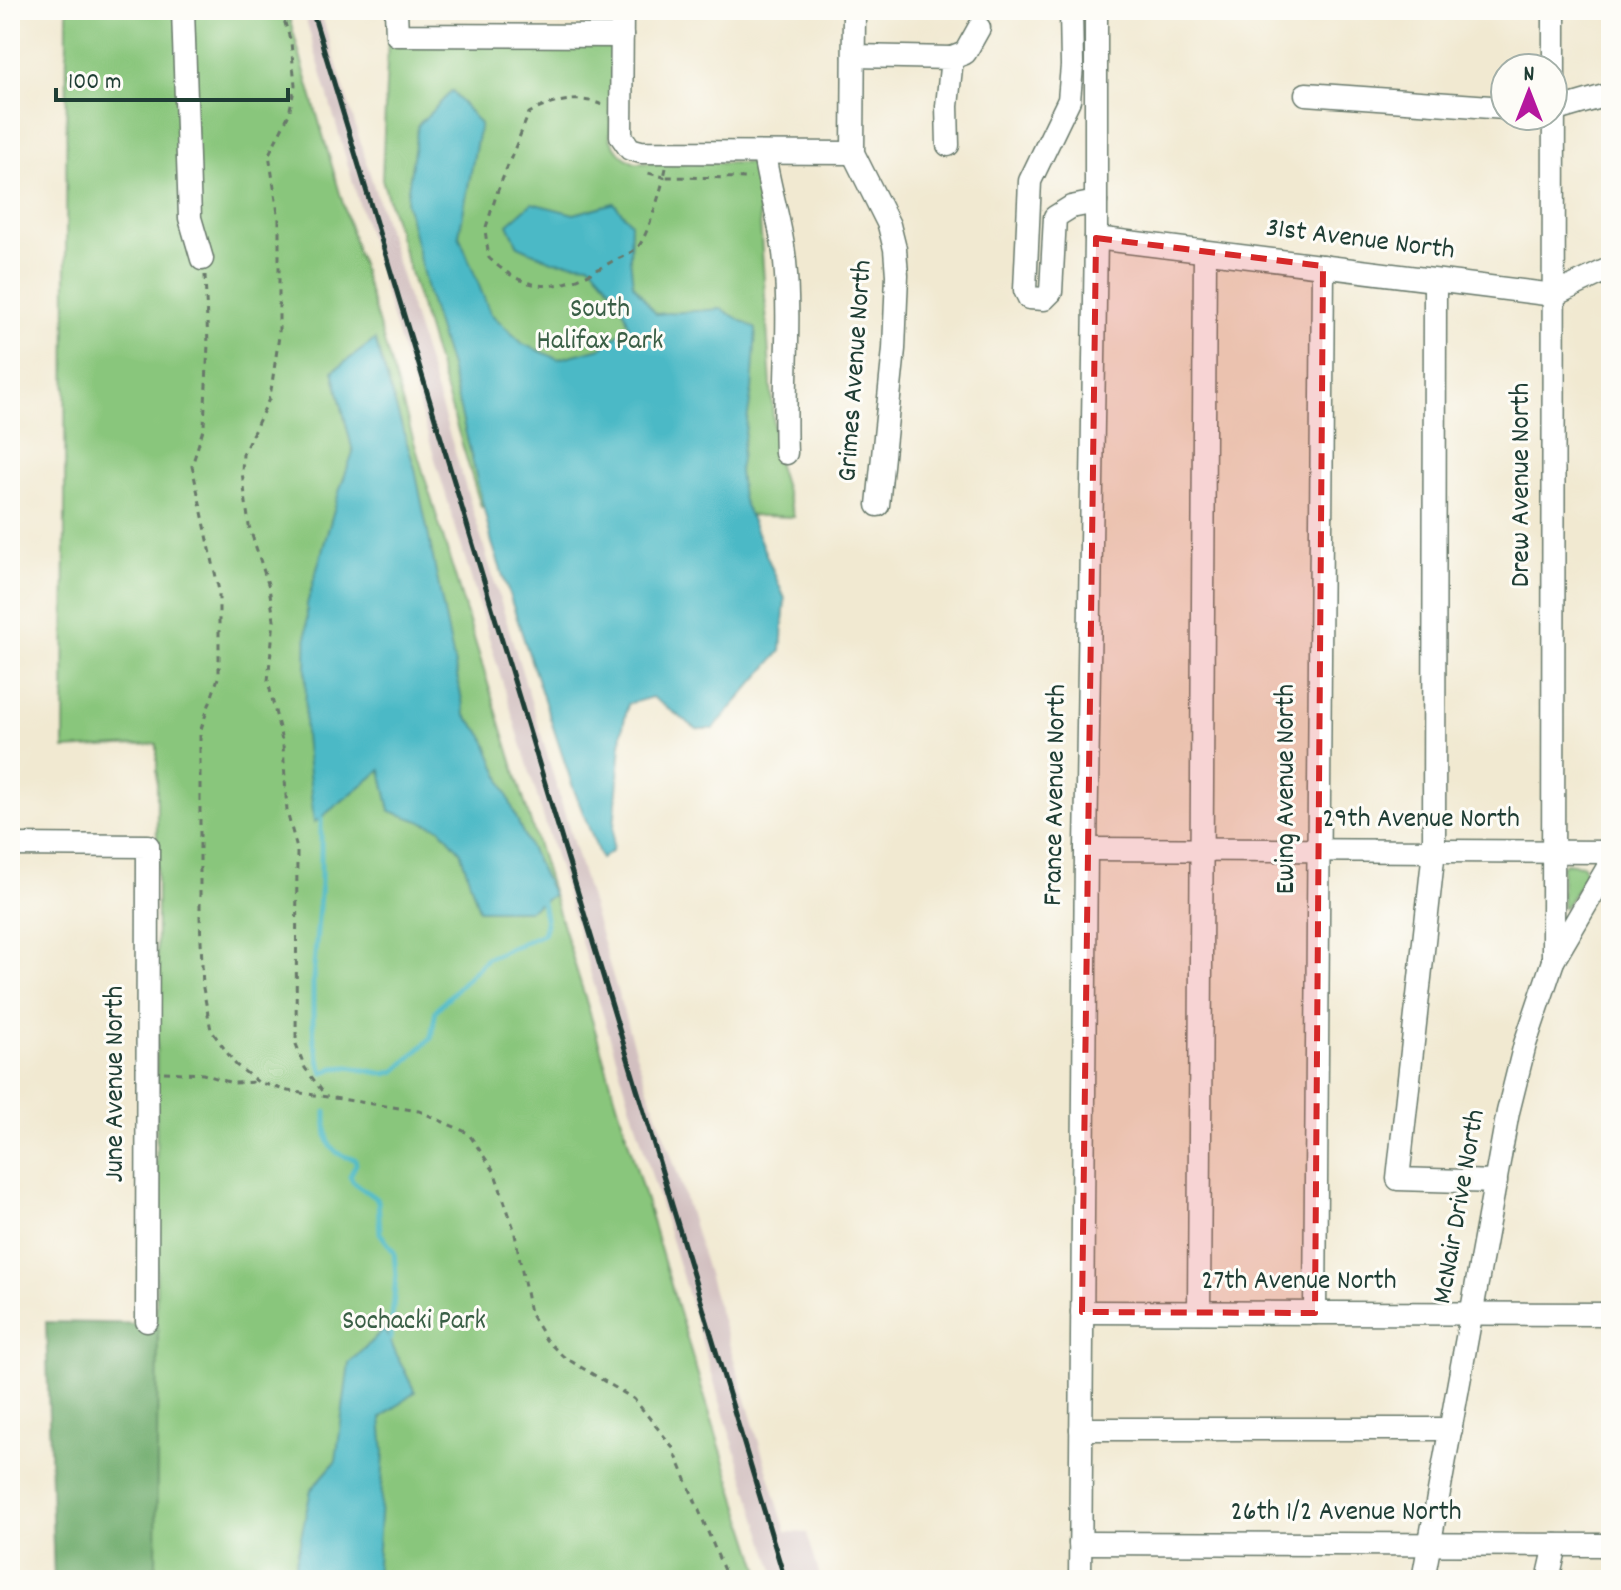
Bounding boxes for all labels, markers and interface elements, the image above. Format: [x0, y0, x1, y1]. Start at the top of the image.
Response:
scale bar [56, 52, 288, 102]
north arrow [1489, 52, 1569, 132]
text: N [1524, 60, 1535, 91]
text: 100 m [68, 66, 121, 100]
street label: 31st Avenue North [1263, 210, 1457, 272]
street label: Grimes Avenue North [829, 259, 885, 483]
park label: South Halifax Park [537, 291, 663, 363]
street label: Drew Avenue North [1503, 383, 1543, 587]
street label: France Avenue North [1035, 684, 1079, 906]
street label: Ewing Avenue North [1268, 684, 1308, 894]
street label: 29th Avenue North [1322, 801, 1520, 841]
street label: June Avenue North [97, 986, 137, 1182]
street label: McNair Drive North [1424, 1107, 1498, 1307]
street label: 27th Avenue North [1201, 1263, 1397, 1303]
park label: Sochacki Park [342, 1303, 486, 1343]
street label: 26th 1/2 Avenue North [1230, 1494, 1462, 1534]

